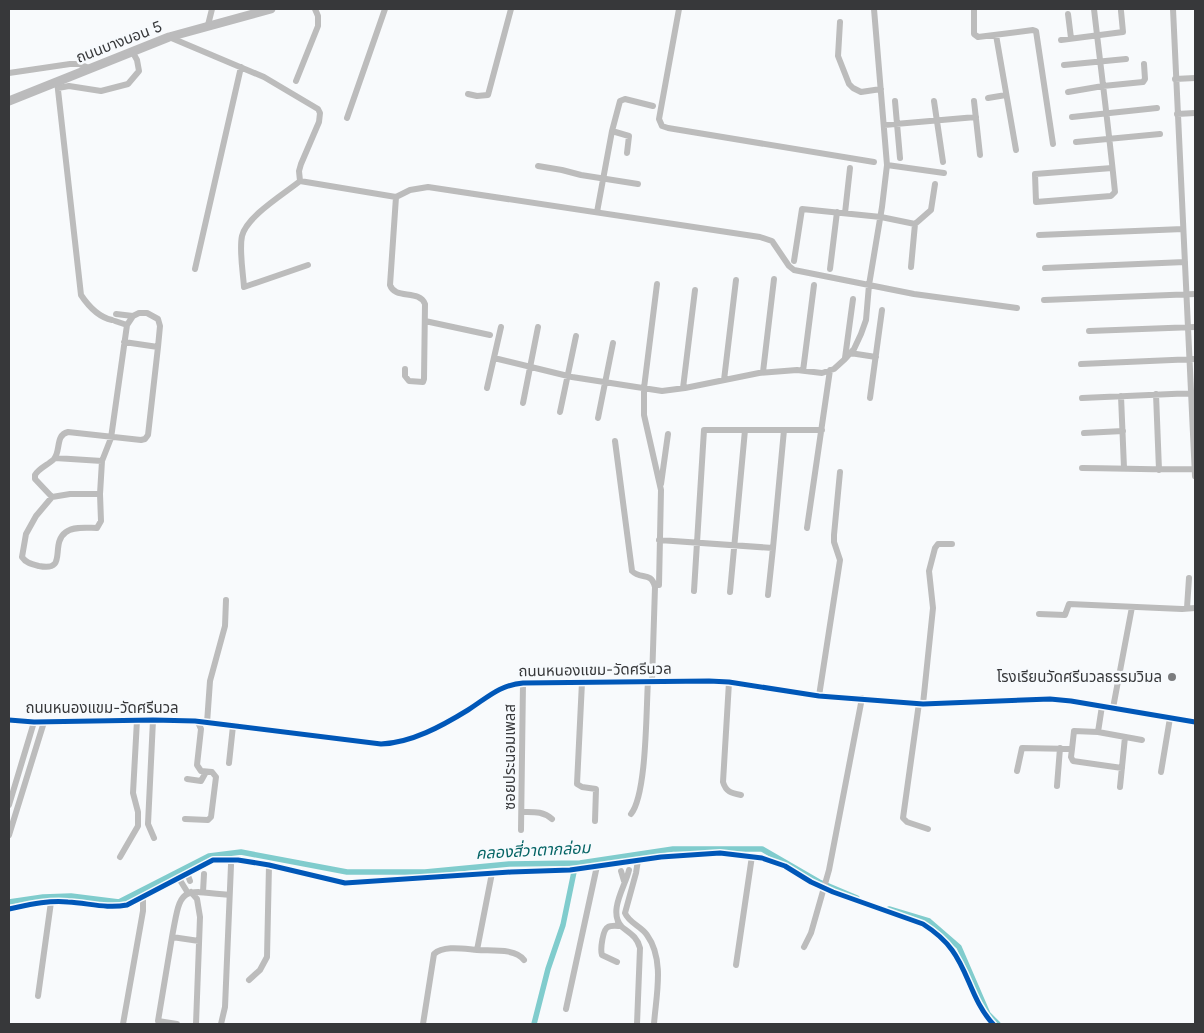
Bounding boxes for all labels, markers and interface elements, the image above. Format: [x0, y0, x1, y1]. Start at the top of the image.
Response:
street label: ถนนบางบอน 5 [73, 16, 165, 67]
street label: ถนนหนองแขม-วัดศรีนวล [518, 659, 672, 680]
place label: โรงเรียนวัดศรีนวลธรรมวิมล [997, 667, 1162, 686]
marker: โรงเรียนวัดศรีนวลธรรมวิมล [1166, 671, 1178, 683]
street label: ถนนหนองแขม-วัดศรีนวล [25, 698, 179, 717]
street label: ซอยประนอมเพลส [500, 704, 519, 810]
water label: คลองสี่วาตากล่อม [475, 836, 592, 863]

